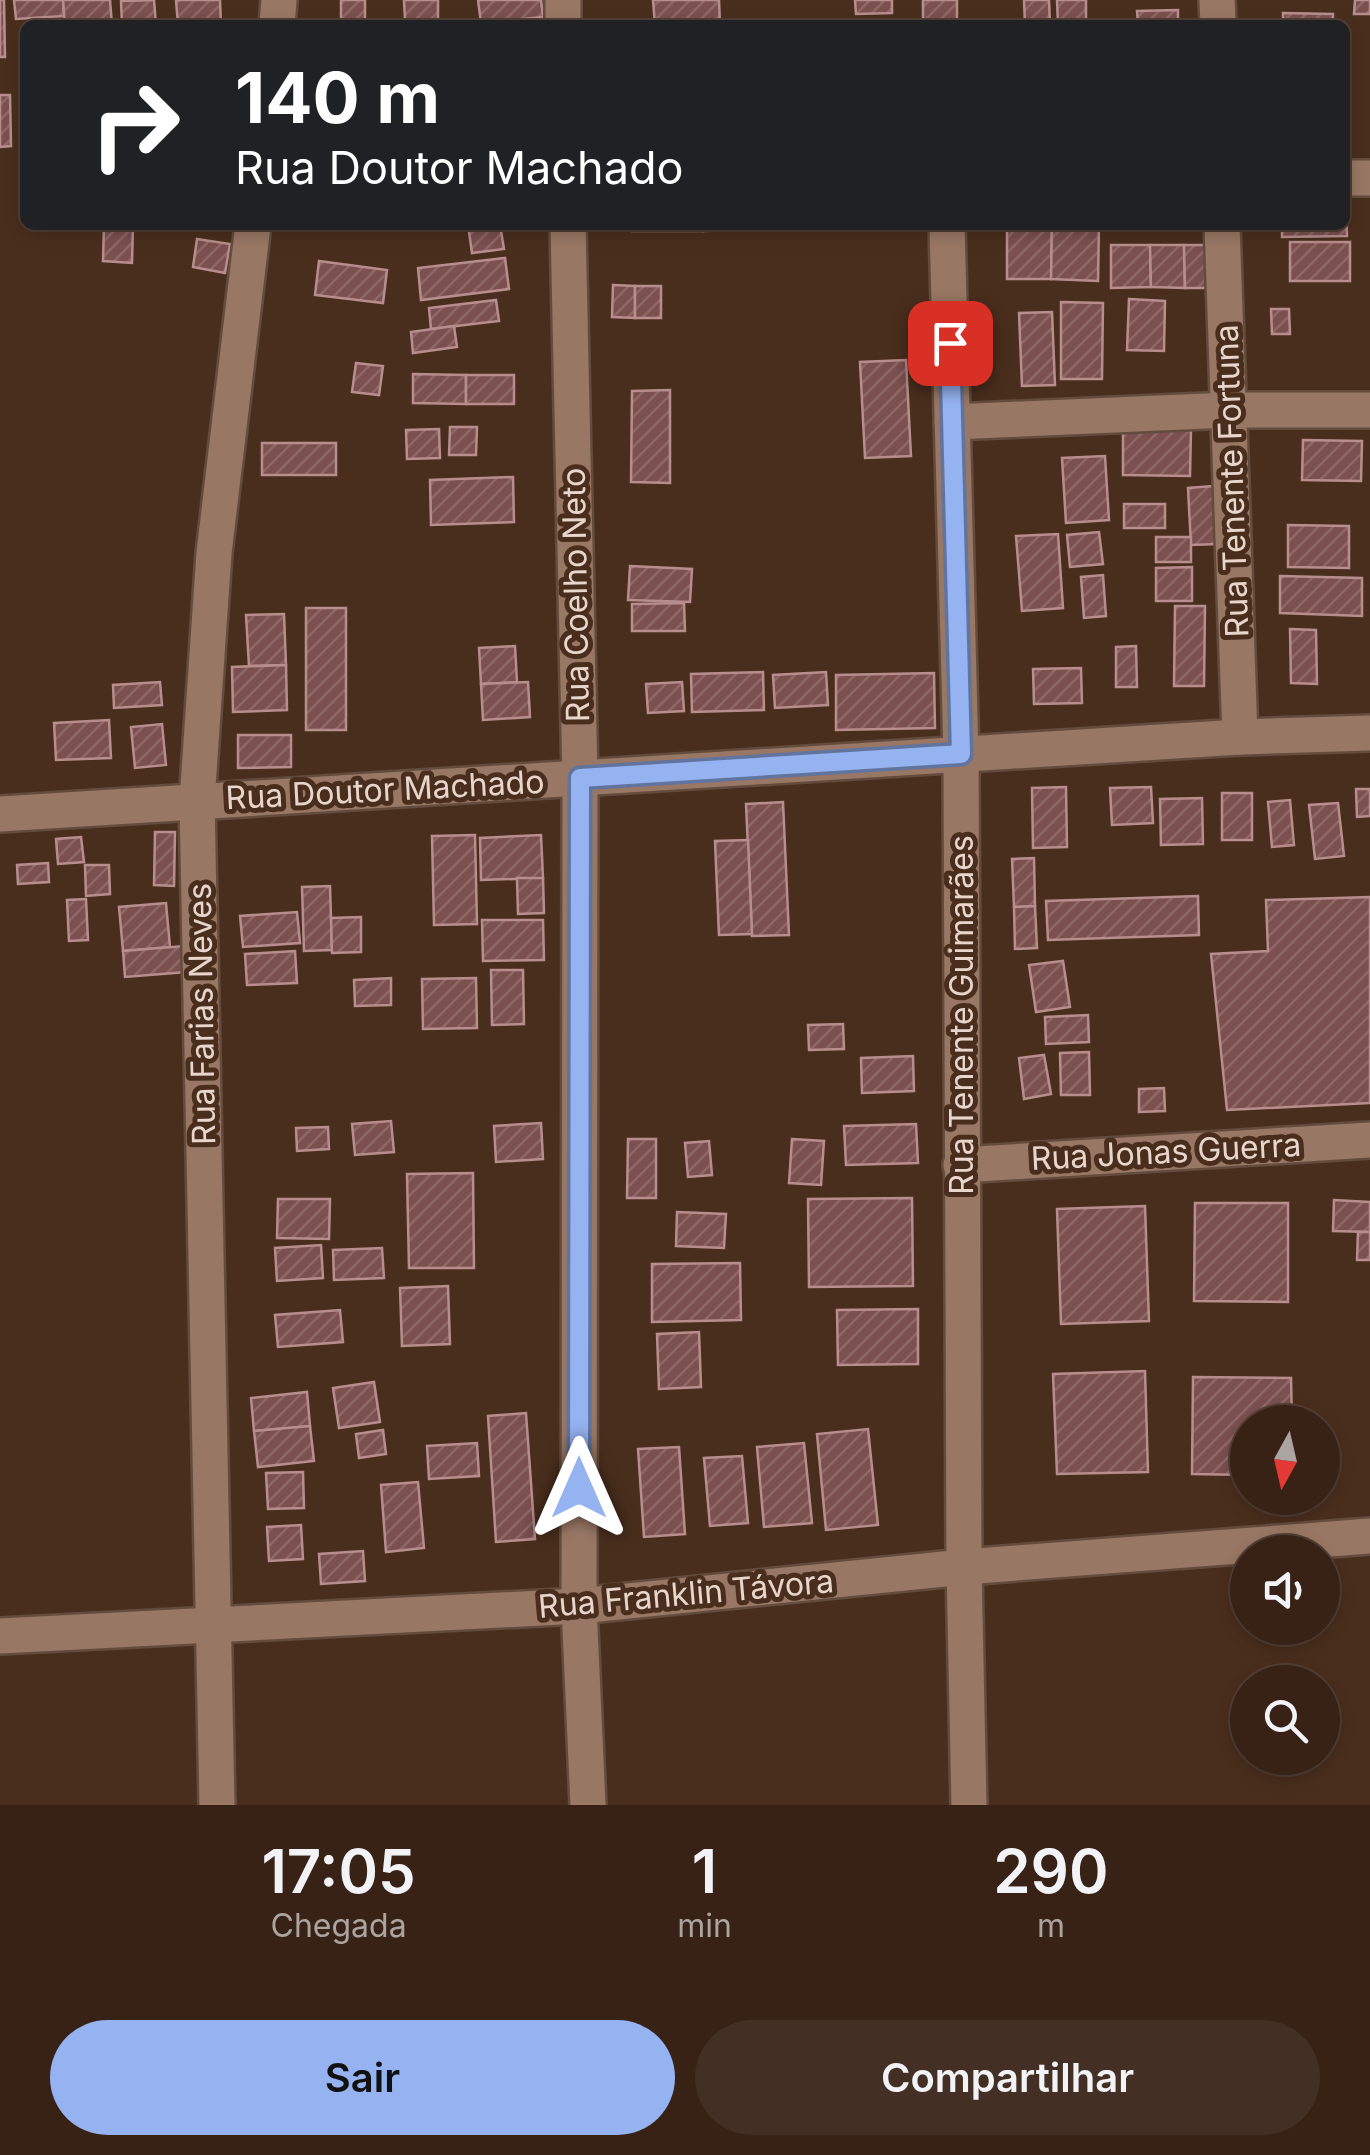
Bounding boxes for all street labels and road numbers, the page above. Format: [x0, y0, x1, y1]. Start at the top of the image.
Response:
street label: Rua Tenente Fortuna [1207, 324, 1256, 638]
street label: Rua Coelho Neto [554, 467, 597, 723]
street label: Rua Doutor Machado [225, 762, 545, 817]
street label: Rua Tenente Guimarães [942, 835, 981, 1195]
street label: Rua Farias Neves [180, 883, 223, 1145]
street label: Rua Jonas Guerra [1030, 1125, 1302, 1178]
street label: Rua Franklin Távora [536, 1561, 835, 1626]

